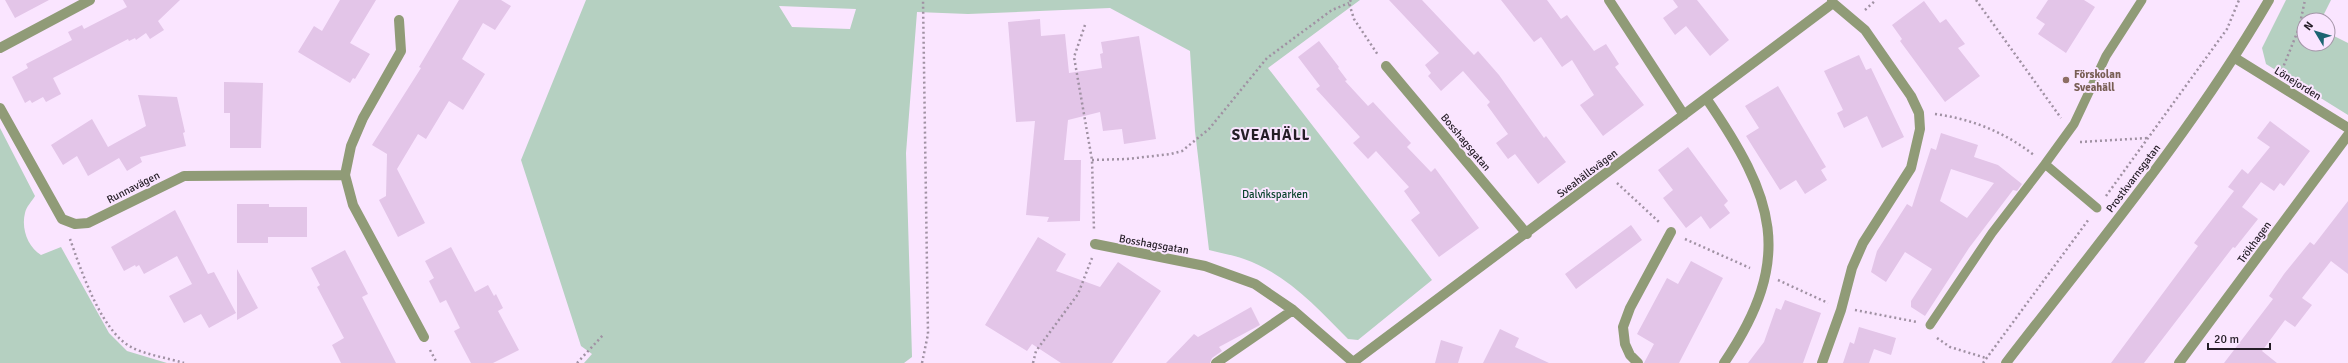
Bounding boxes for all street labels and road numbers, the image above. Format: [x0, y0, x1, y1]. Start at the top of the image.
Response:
street label: Lönejorden [2272, 64, 2324, 103]
street label: Bosshagsgatan [1438, 111, 1493, 174]
street label: Prostkvarnsgatan [2104, 142, 2163, 215]
street label: Sveahällsvägen [1554, 146, 1620, 200]
street label: Runnavägen [105, 169, 162, 206]
street label: Trökhagen [2235, 219, 2274, 266]
street label: Bosshagsgatan [1118, 232, 1190, 257]

